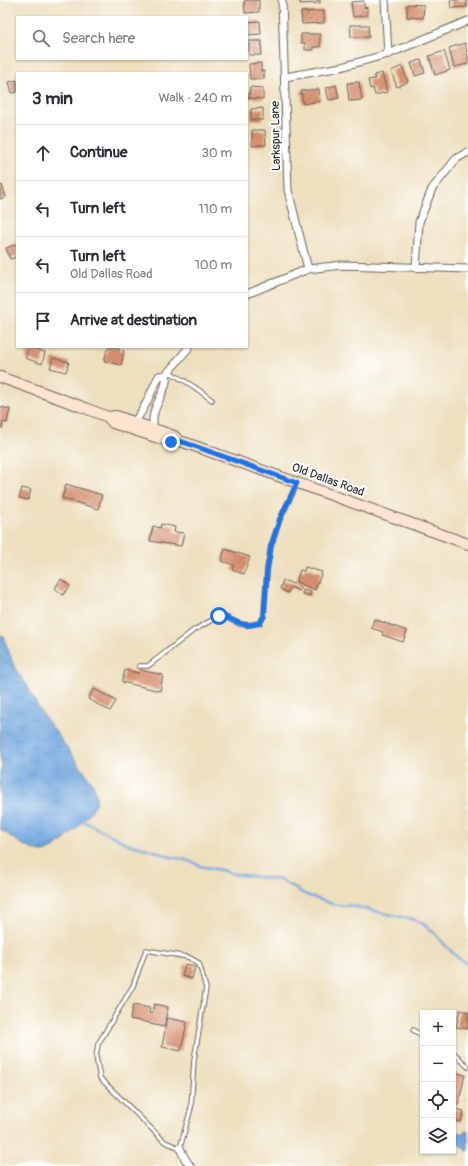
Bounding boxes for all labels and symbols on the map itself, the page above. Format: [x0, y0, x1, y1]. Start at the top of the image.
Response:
street label: Larkspur Lane [268, 101, 284, 171]
route end [162, 433, 180, 451]
street label: Old Dallas Road [290, 460, 366, 500]
route start [210, 607, 228, 625]

